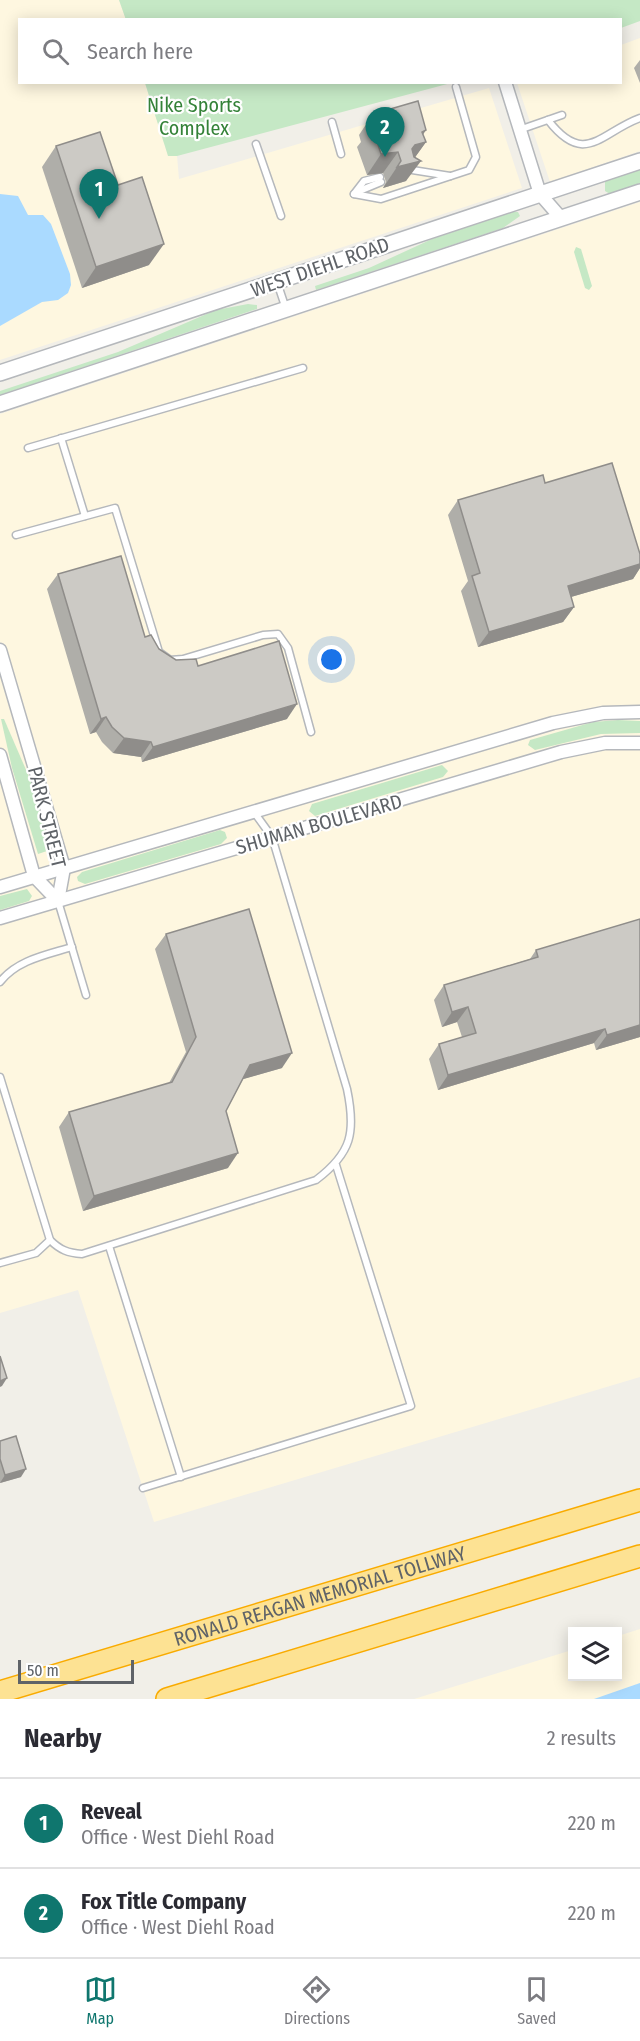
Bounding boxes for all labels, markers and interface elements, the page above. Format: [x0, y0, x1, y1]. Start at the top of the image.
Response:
search box [18, 18, 622, 84]
icon: search [39, 35, 72, 68]
text: Search here [87, 38, 193, 65]
park label: Nike Sports Complex [147, 93, 241, 140]
pin: 2 [366, 108, 404, 157]
pin: 1 [80, 170, 118, 219]
street label: WEST DIEHL ROAD [248, 232, 392, 302]
your location [317, 645, 346, 674]
street label: PARK STREET [23, 764, 71, 871]
street label: SHUMAN BOULEVARD [233, 789, 405, 859]
street label: RONALD REAGAN MEMORIAL TOLLWAY [171, 1541, 469, 1651]
map controls [568, 1627, 622, 1681]
button: layers [568, 1627, 622, 1681]
scale bar [18, 1657, 134, 1684]
text: 50 m [27, 1661, 59, 1680]
text: Nearby [24, 1723, 101, 1754]
text: 2 results [547, 1726, 616, 1750]
text: Reveal [81, 1798, 142, 1825]
text: 1 [39, 1811, 48, 1835]
text: 220 m [568, 1811, 616, 1835]
text: Office · West Diehl Road [81, 1825, 275, 1849]
text: Fox Title Company [81, 1888, 246, 1915]
text: 2 [39, 1901, 48, 1925]
text: 220 m [568, 1901, 616, 1925]
text: Office · West Diehl Road [81, 1915, 275, 1939]
tab: Map [84, 1973, 117, 2028]
tab: Directions [284, 1973, 350, 2028]
tab: Saved [517, 1973, 556, 2028]

